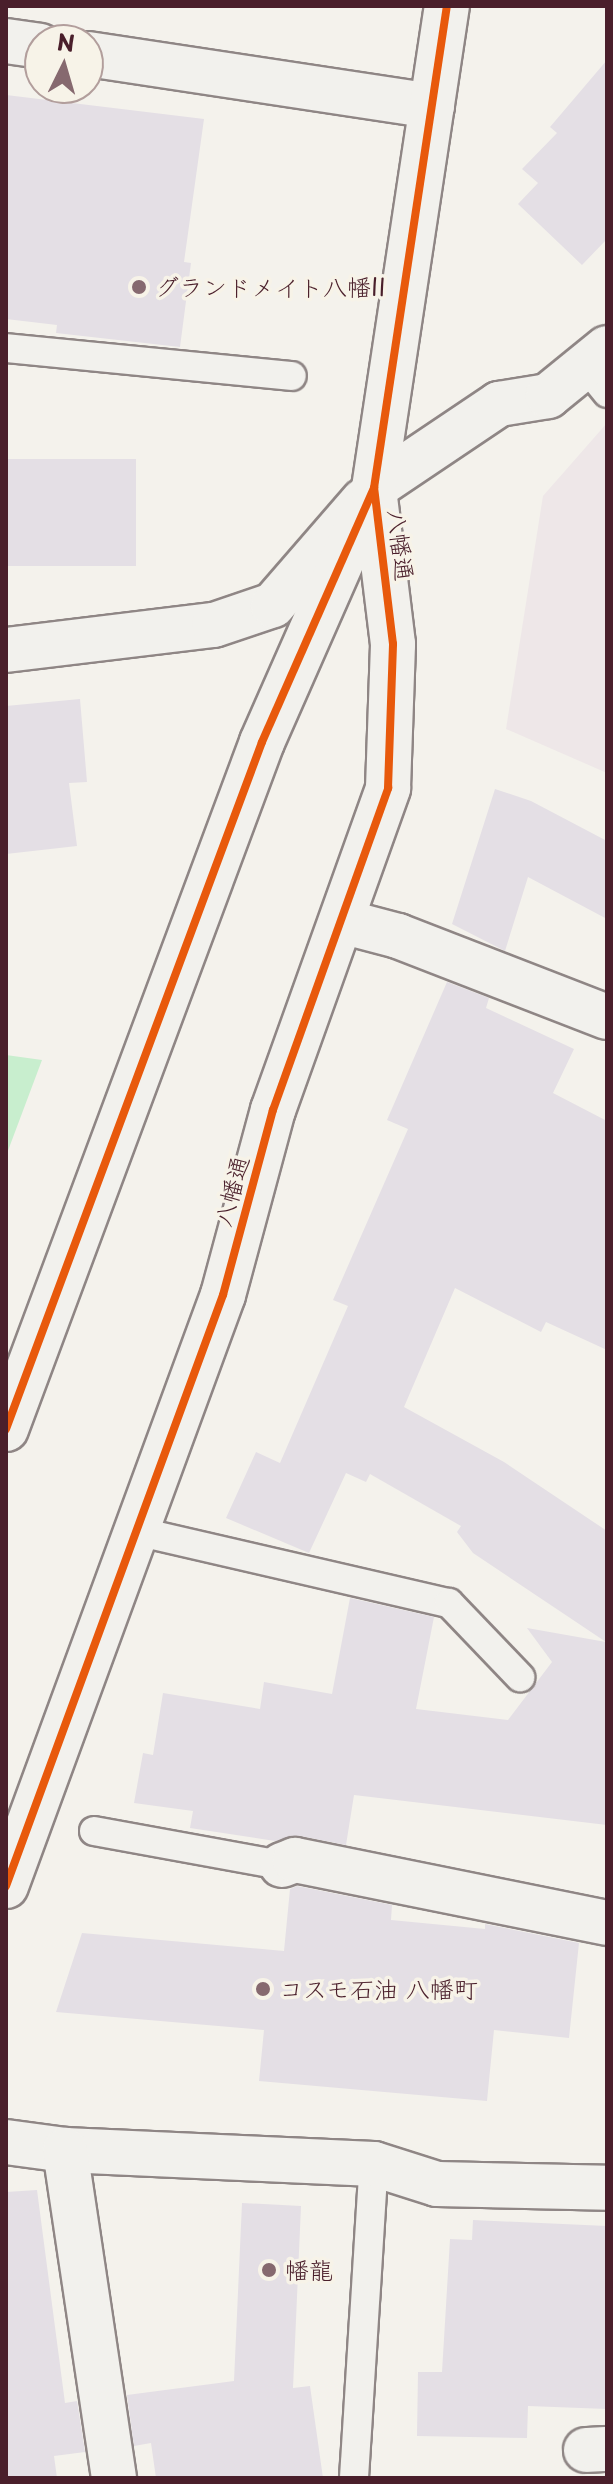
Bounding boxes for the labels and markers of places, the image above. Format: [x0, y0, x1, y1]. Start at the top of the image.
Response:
place label: グランドメイト八幡II [155, 273, 386, 301]
marker: グランドメイト八幡II [130, 278, 148, 296]
place label: コスモ石油 八幡町 [279, 1975, 479, 2003]
marker: コスモ石油 八幡町 [254, 1980, 272, 1998]
place label: 幡龍 [285, 2256, 333, 2284]
marker: 幡龍 [260, 2261, 278, 2279]

